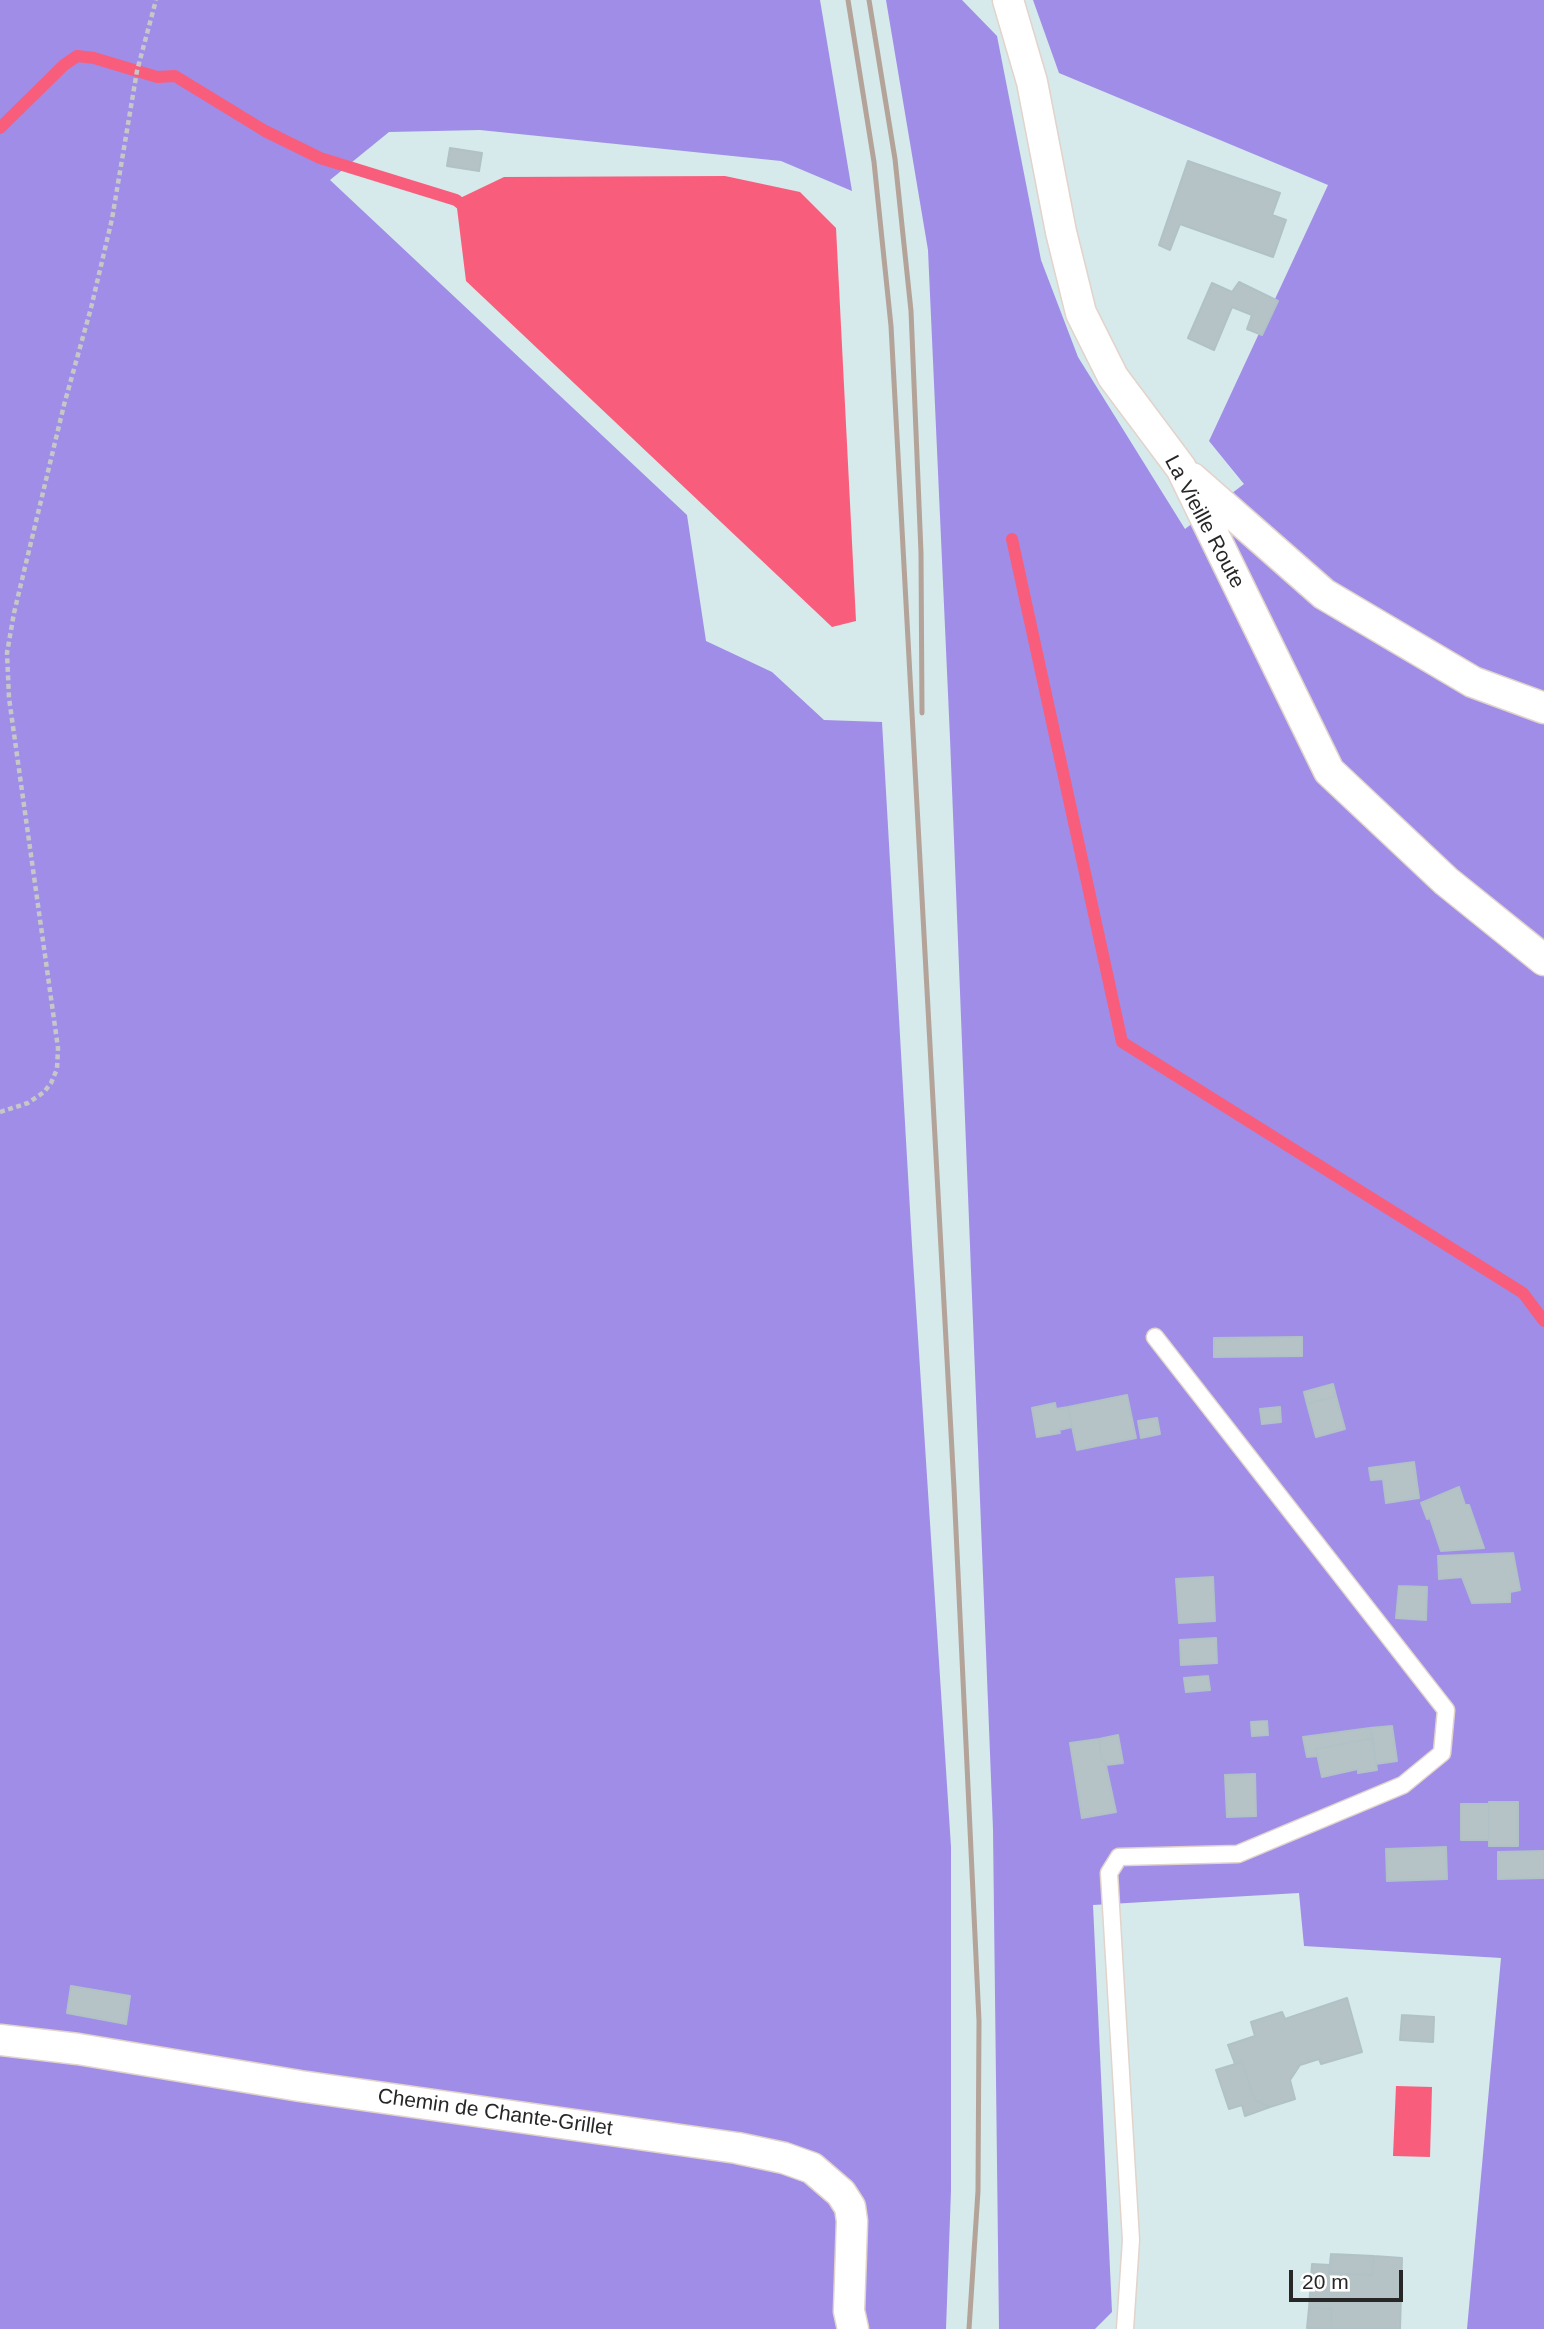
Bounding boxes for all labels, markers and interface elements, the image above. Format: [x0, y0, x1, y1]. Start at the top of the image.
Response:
street label: La Vieille Route [1158, 451, 1250, 593]
street label: Chemin de Chante-Grillet [376, 2084, 614, 2142]
scale bar [1292, 2256, 1406, 2300]
text: 20 m [1302, 2270, 1349, 2293]

